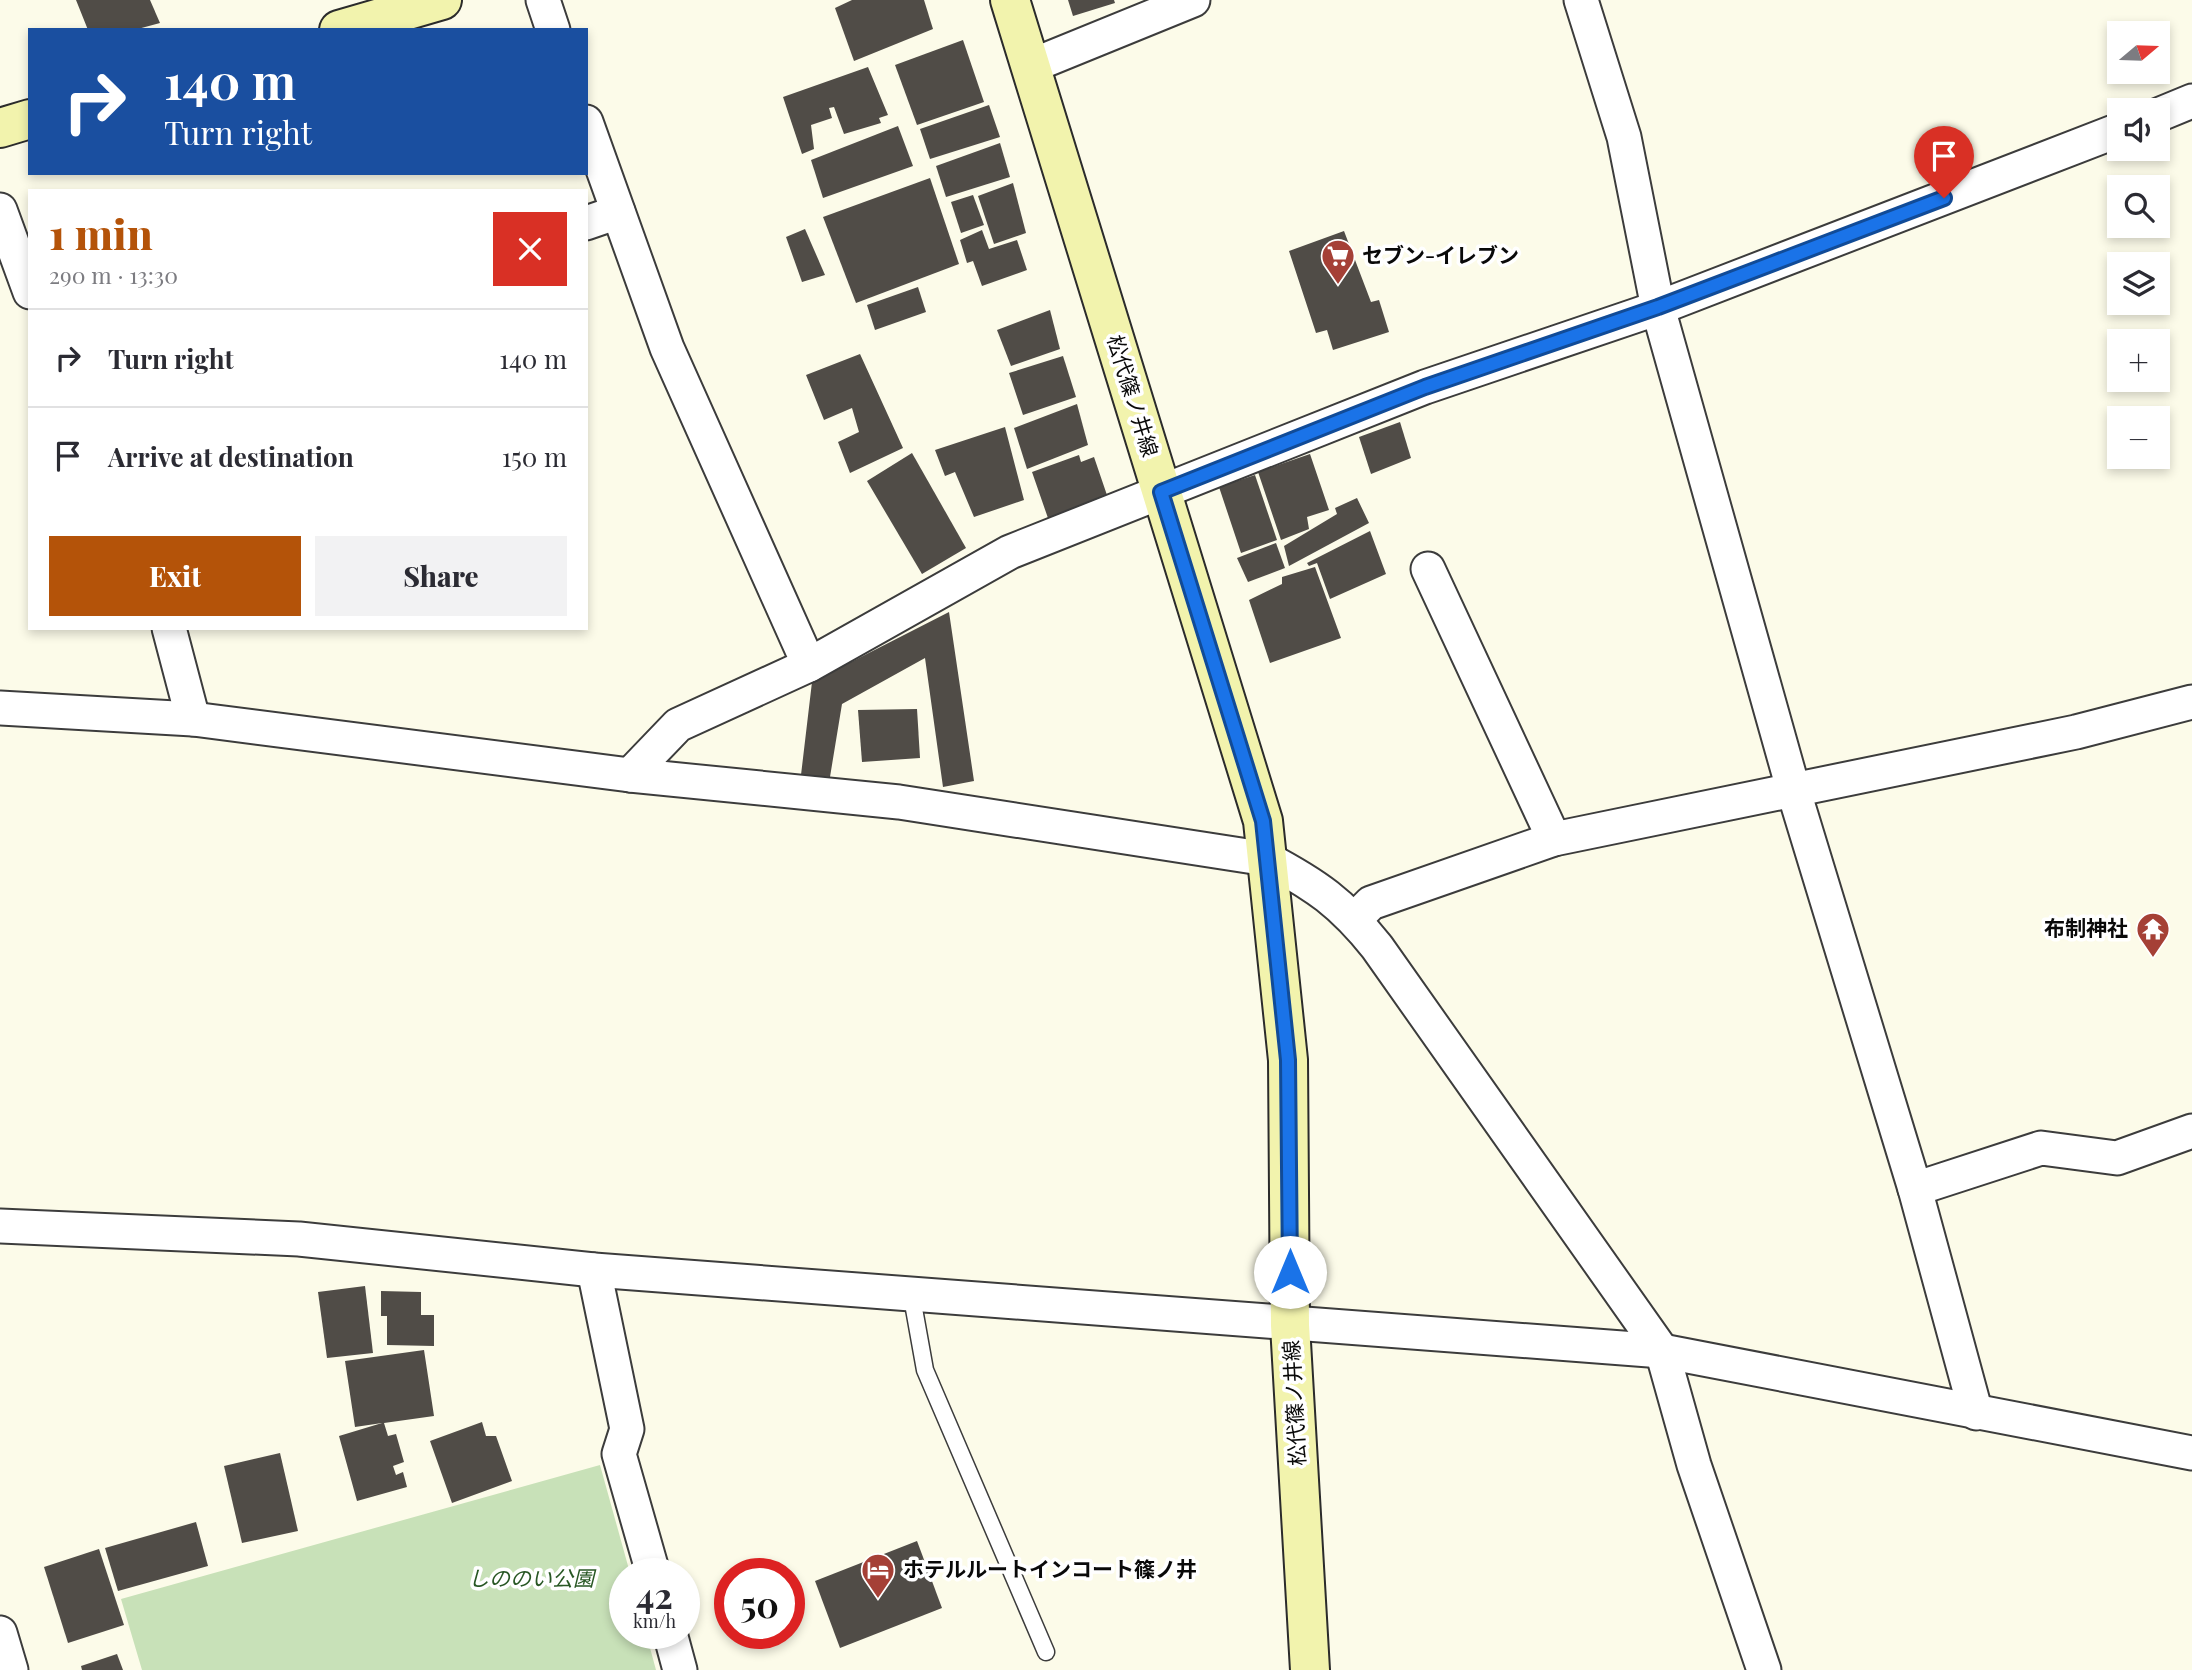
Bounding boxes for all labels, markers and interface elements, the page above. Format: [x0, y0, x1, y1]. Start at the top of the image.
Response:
north arrow [2107, 21, 2170, 84]
map controls [2107, 21, 2170, 469]
text: 140 m [164, 47, 296, 112]
icon: right [49, 56, 140, 147]
button: sound [2107, 98, 2170, 161]
text: Turn right [164, 110, 312, 153]
pin [1914, 126, 1974, 198]
icon: arrive [1925, 137, 1963, 175]
button: search [2107, 175, 2170, 238]
text: 1 min [49, 205, 153, 261]
button: close [493, 212, 567, 286]
supermarket icon: セブン-イレブン [1319, 237, 1357, 286]
place label: セブン-イレブン [1362, 240, 1519, 268]
button: layers [2107, 252, 2170, 315]
text: 290 m · 13:30 [49, 259, 178, 290]
button: + [2107, 329, 2170, 392]
street label: 松代篠ノ井線 [1102, 331, 1166, 460]
icon: right [49, 339, 87, 377]
text: Turn right [108, 341, 234, 376]
text: 140 m [499, 341, 567, 376]
button: − [2107, 406, 2170, 469]
icon: arrive [49, 437, 87, 475]
text: Arrive at destination [108, 439, 354, 474]
text: 150 m [502, 439, 567, 474]
button: Exit [49, 536, 301, 616]
button: Share [315, 536, 567, 616]
temple icon: 布制神社 [2134, 910, 2172, 959]
place label: 布制神社 [2044, 913, 2128, 941]
position arrow [1253, 1235, 1327, 1309]
street label: 松代篠ノ井線 [1276, 1339, 1310, 1467]
hotel icon: ホテルルートインコート篠ノ井 [859, 1551, 897, 1600]
place label: ホテルルートインコート篠ノ井 [903, 1554, 1197, 1582]
speed limit sign: 50 [714, 1558, 805, 1649]
park label: しののい公園 [468, 1563, 597, 1591]
text: 42 [636, 1571, 673, 1618]
text: km/h [633, 1609, 676, 1633]

